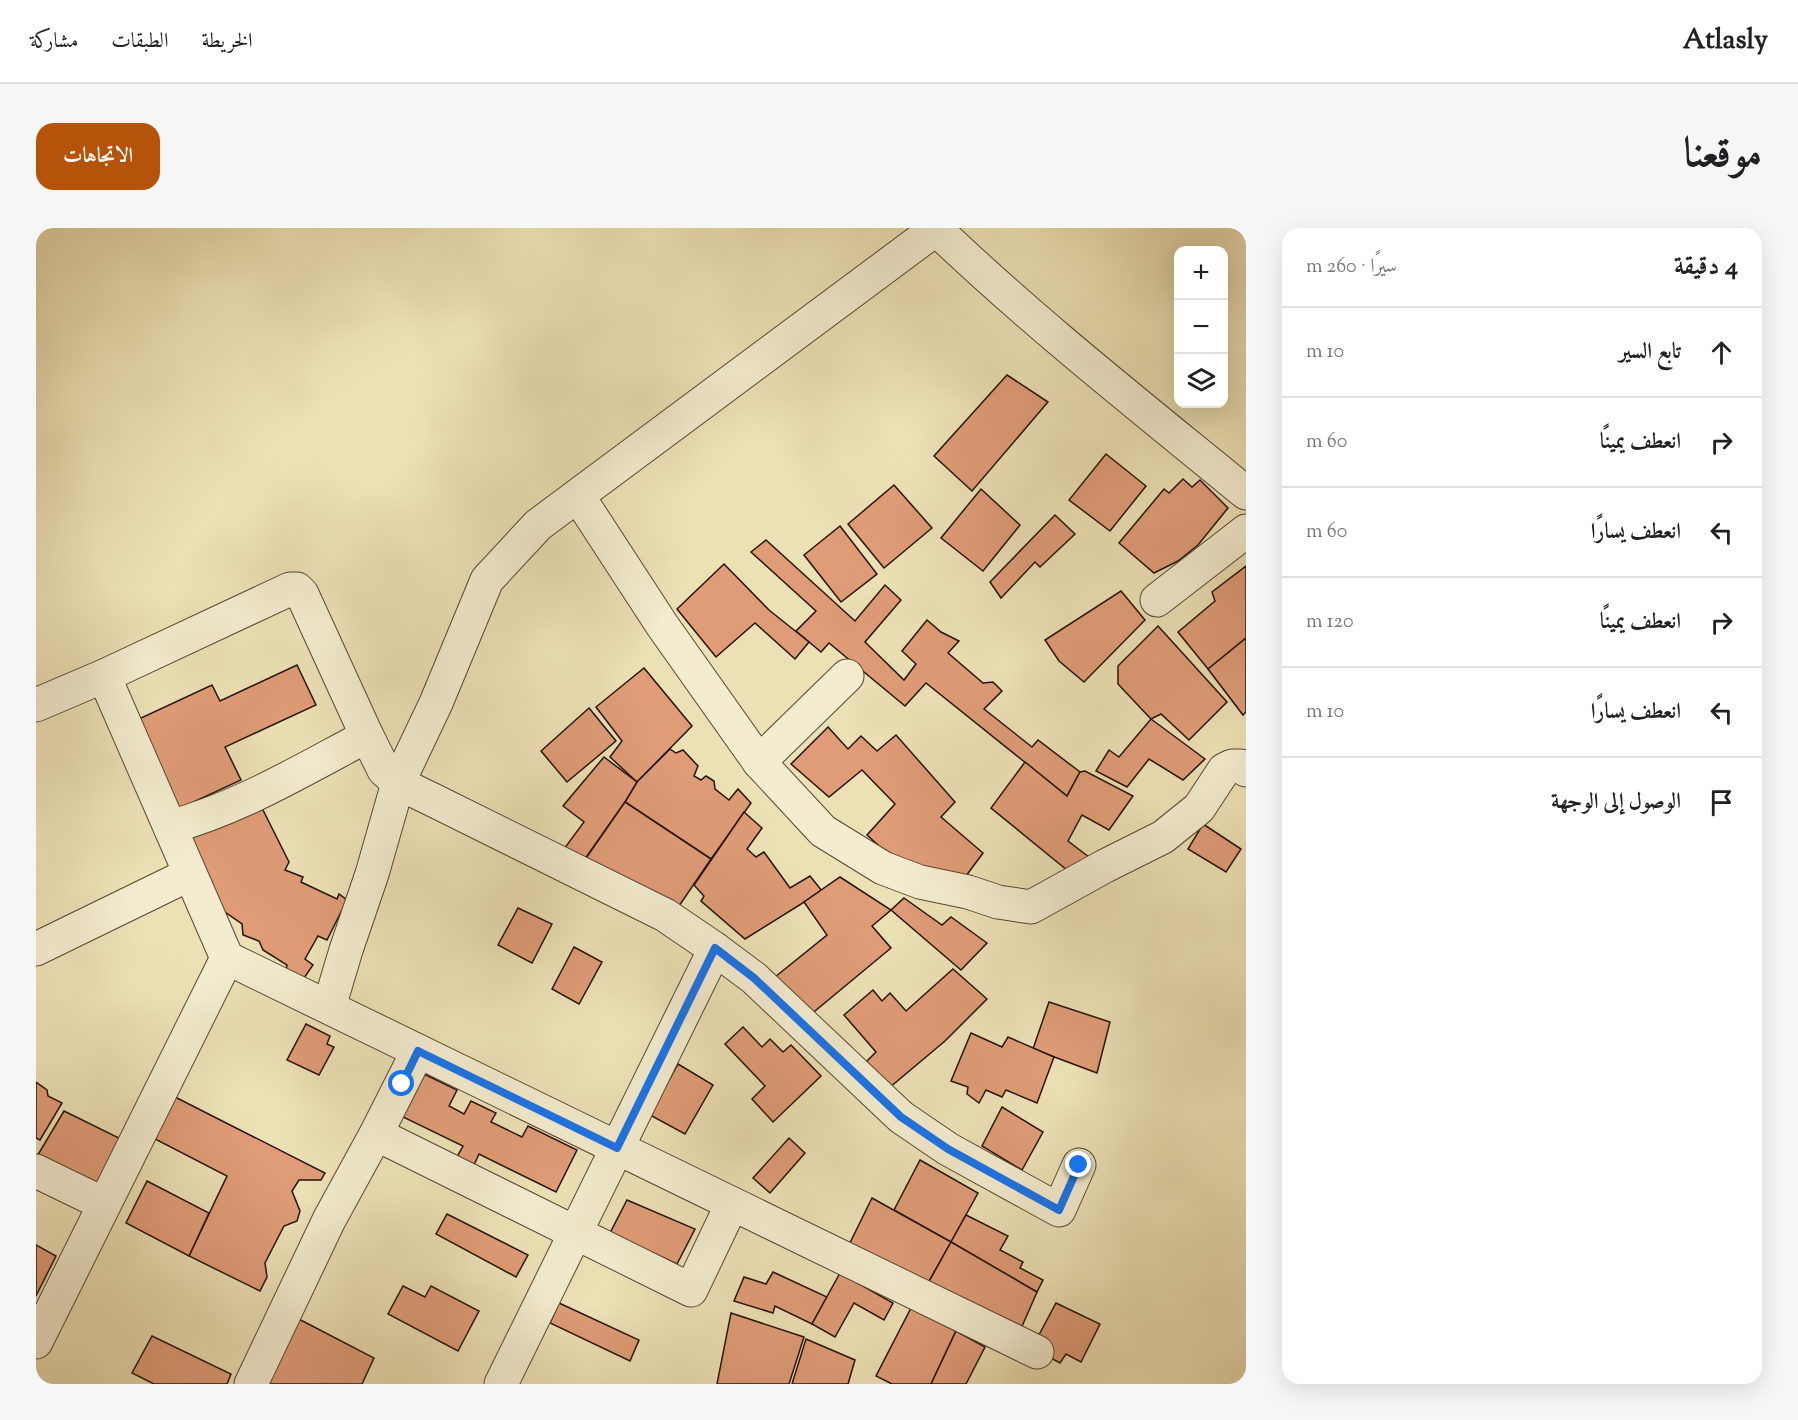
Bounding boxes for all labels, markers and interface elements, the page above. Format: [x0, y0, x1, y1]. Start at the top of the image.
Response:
text: Atlasly [1683, 21, 1768, 61]
text: مشاركة [30, 27, 78, 57]
text: الطبقات [111, 27, 168, 57]
text: الخريطة [201, 27, 253, 57]
button: الاتجاهات [36, 123, 160, 190]
text: موقعنا [1684, 126, 1762, 186]
map controls [1174, 246, 1228, 408]
button: + [1174, 246, 1228, 300]
text: 4 دقيقة [1674, 249, 1738, 286]
text: سيرًا · 260 m [1306, 253, 1397, 282]
button: − [1174, 300, 1228, 354]
icon: ahead [1705, 336, 1738, 369]
text: تابع السير [1619, 337, 1681, 369]
text: 10 m [1306, 338, 1344, 367]
button: layers [1174, 354, 1228, 408]
icon: right [1705, 426, 1738, 459]
text: انعطف يمينًا [1600, 427, 1681, 459]
text: 60 m [1306, 428, 1347, 457]
icon: left [1705, 516, 1738, 549]
text: انعطف يسارًا [1591, 517, 1681, 549]
text: 60 m [1306, 518, 1347, 547]
icon: right [1705, 606, 1738, 639]
text: انعطف يمينًا [1600, 607, 1681, 639]
text: 120 m [1306, 608, 1354, 637]
icon: left [1705, 696, 1738, 729]
text: انعطف يسارًا [1591, 697, 1681, 729]
text: 10 m [1306, 698, 1344, 727]
icon: arrive [1705, 786, 1738, 819]
text: الوصول إلى الوجهة [1551, 787, 1681, 819]
route start [388, 1070, 414, 1096]
route end [1065, 1151, 1091, 1177]

